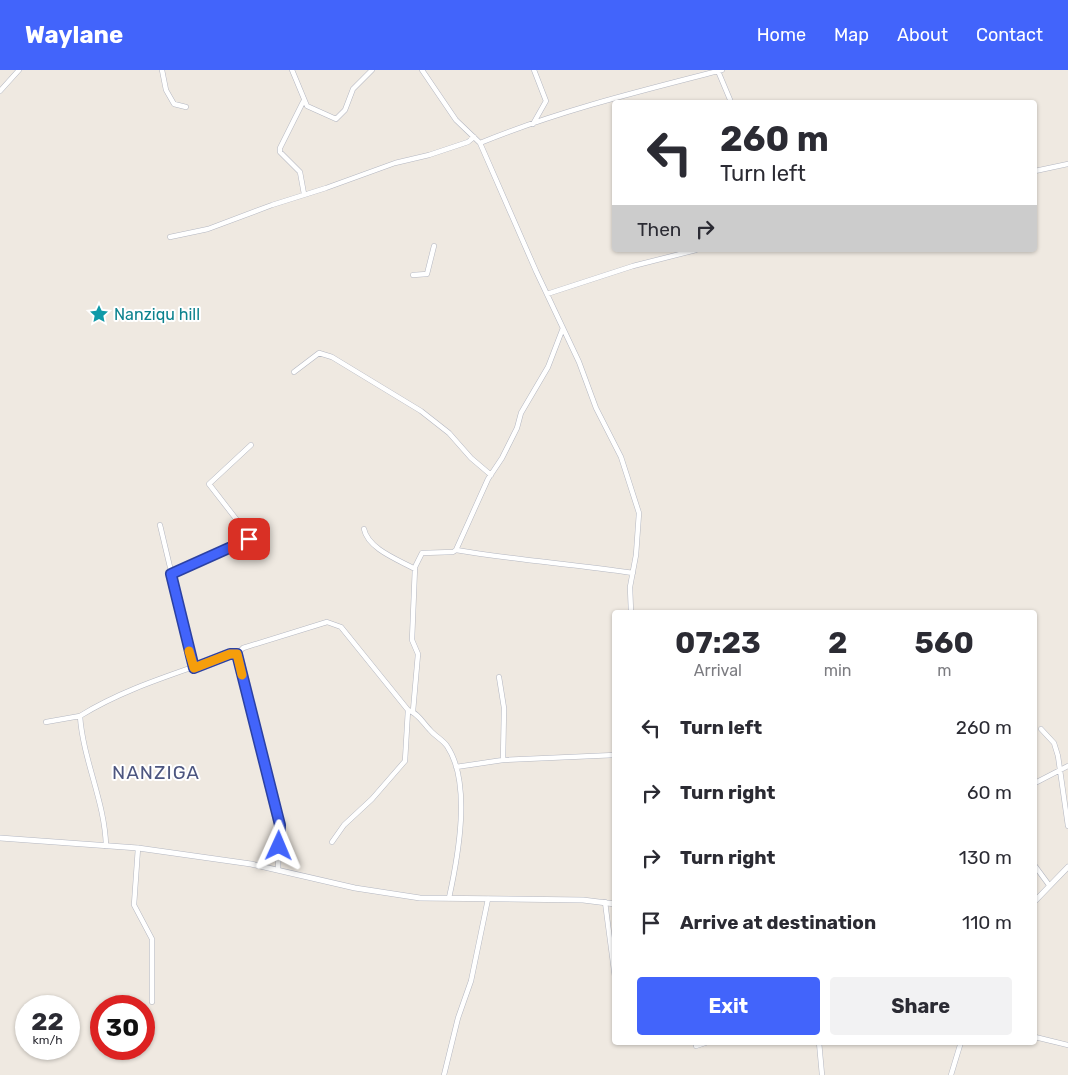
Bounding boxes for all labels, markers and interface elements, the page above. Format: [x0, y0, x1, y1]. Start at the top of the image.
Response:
text: Waylane [25, 21, 123, 49]
text: Home [757, 24, 806, 46]
text: Map [834, 24, 869, 46]
text: About [897, 24, 948, 46]
text: Contact [976, 24, 1043, 46]
text: 260 m [720, 118, 829, 160]
icon: left [637, 120, 702, 185]
text: Turn left [720, 160, 806, 187]
icon: right [691, 215, 719, 243]
text: Then [637, 218, 681, 241]
place icon: Nanziqu hill [88, 303, 110, 325]
place label: Nanziqu hill [114, 305, 200, 324]
pin [228, 518, 270, 560]
icon: arrive [235, 525, 263, 553]
text: 07:23 [675, 625, 761, 661]
text: 2 [828, 625, 847, 661]
text: 560 [915, 625, 974, 661]
text: Arrival [694, 661, 742, 680]
text: min [824, 661, 852, 680]
text: m [937, 661, 951, 680]
icon: left [637, 714, 665, 742]
text: Turn left [680, 716, 762, 739]
text: 260 m [956, 716, 1012, 739]
district label: NANZIGA [112, 761, 200, 784]
icon: right [637, 779, 665, 807]
text: Turn right [680, 781, 775, 804]
text: 60 m [967, 781, 1012, 804]
position arrow [252, 819, 304, 871]
icon: right [637, 844, 665, 872]
text: Turn right [680, 846, 775, 869]
text: 130 m [959, 846, 1012, 869]
icon: arrive [637, 909, 665, 937]
text: Arrive at destination [680, 911, 876, 934]
text: 110 m [962, 911, 1012, 934]
button: Exit [637, 977, 820, 1035]
button: Share [830, 977, 1012, 1035]
speed limit sign: 30 [90, 995, 155, 1060]
text: 22 [31, 1007, 64, 1036]
text: km/h [33, 1033, 62, 1047]

